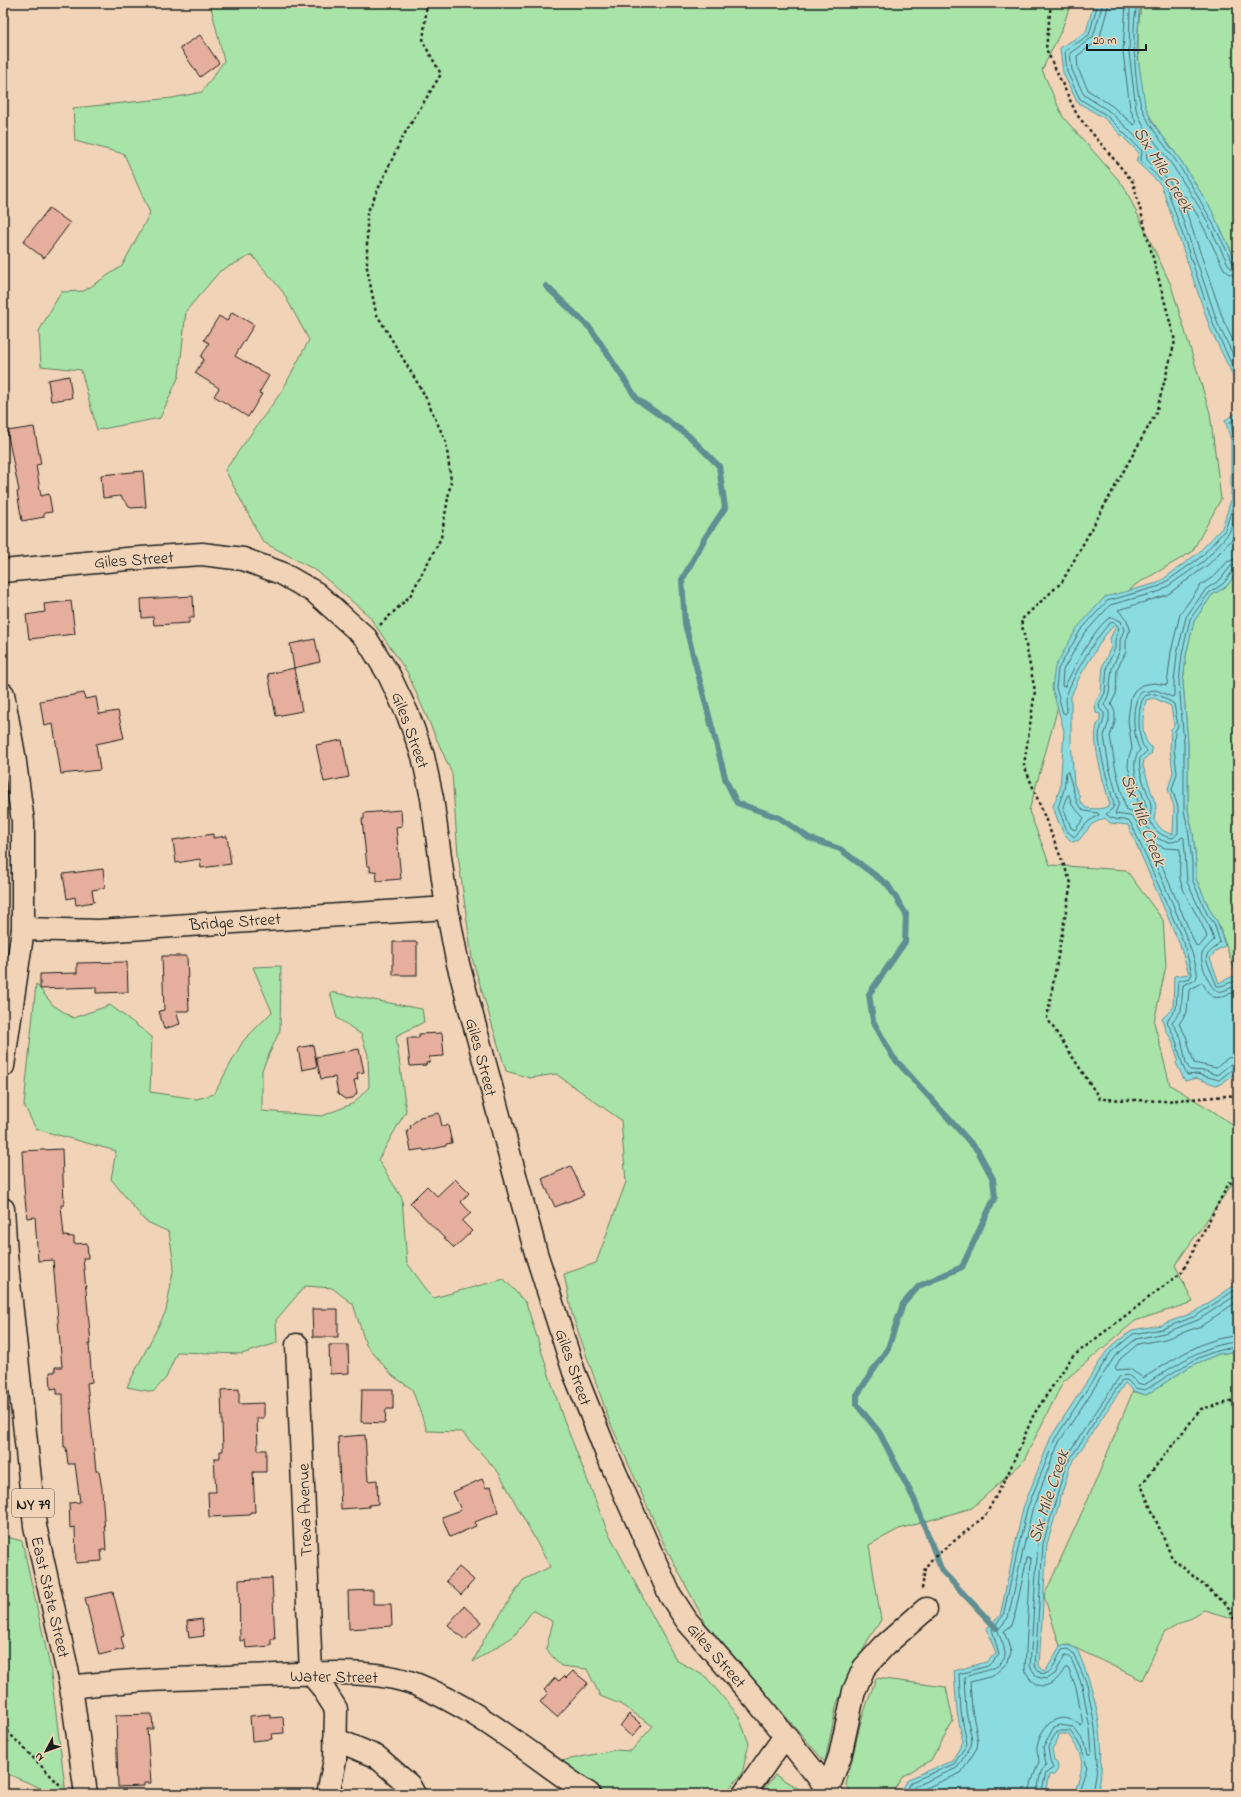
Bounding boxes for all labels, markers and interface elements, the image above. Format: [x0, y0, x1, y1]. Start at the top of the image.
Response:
scale bar [1087, 26, 1146, 52]
text: 20 m [1093, 32, 1116, 50]
water label: Six Mile Creek [1126, 122, 1200, 219]
street label: Giles Street [93, 545, 175, 576]
street label: Giles Street [384, 689, 435, 773]
water label: Six Mile Creek [1113, 771, 1172, 872]
street label: Bridge Street [188, 907, 282, 940]
street label: Giles Street [458, 1016, 503, 1100]
street label: Giles Street [548, 1326, 598, 1410]
water label: Six Mile Creek [1023, 1446, 1078, 1547]
street label: Treva Avenue [291, 1462, 320, 1557]
road number: NY 79 [12, 1489, 54, 1517]
street label: East State Street [23, 1534, 76, 1661]
street label: Giles Street [680, 1618, 752, 1695]
street label: Water Street [290, 1664, 378, 1691]
north arrow [26, 1731, 66, 1771]
text: N [31, 1749, 48, 1765]

